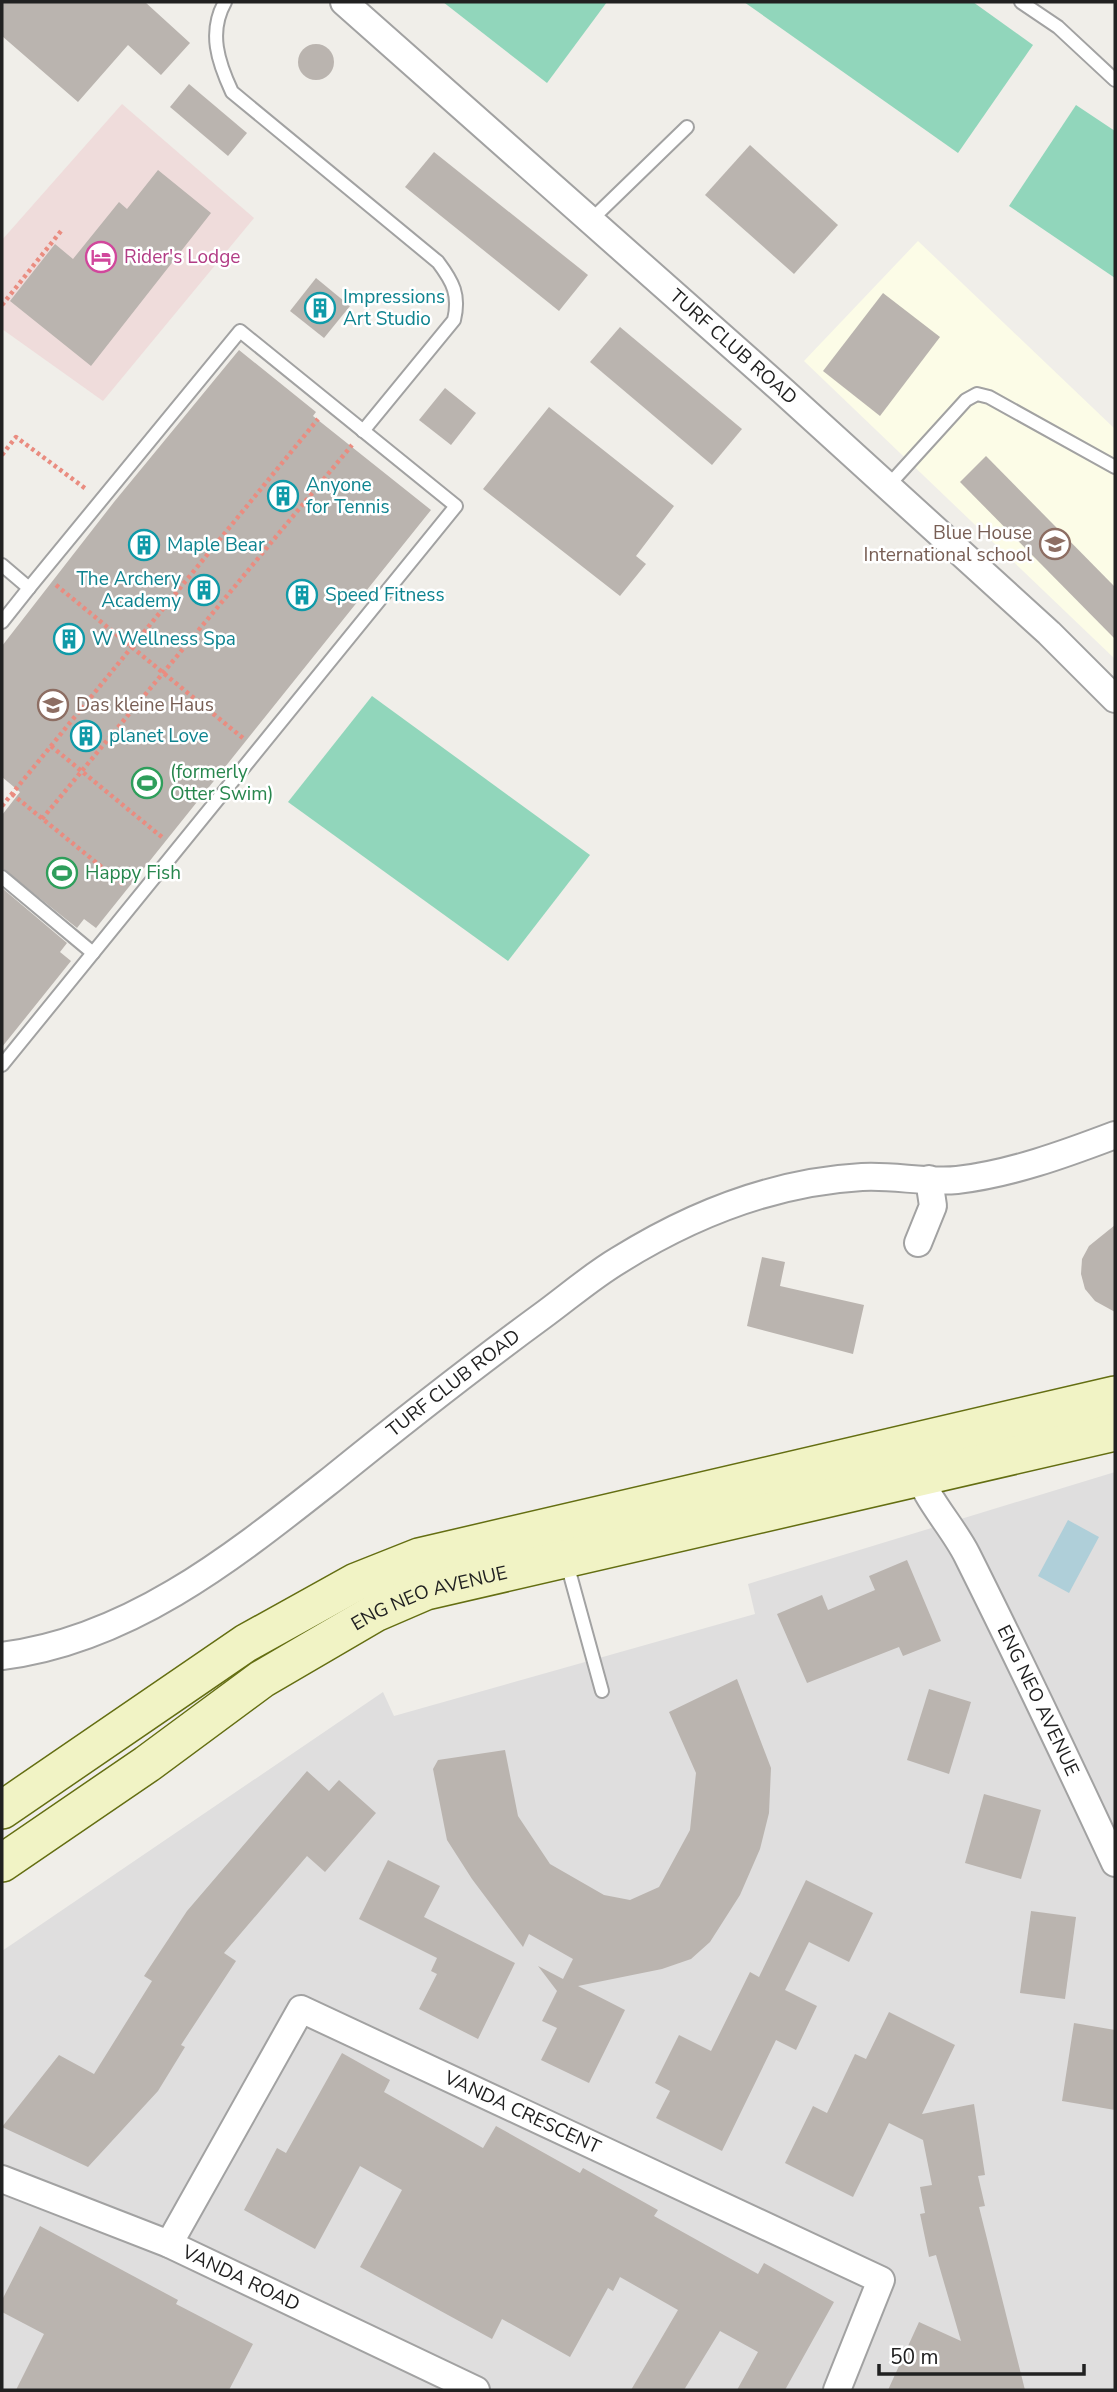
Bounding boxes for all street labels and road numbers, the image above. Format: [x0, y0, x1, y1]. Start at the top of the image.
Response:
street label: TURF CLUB ROAD [664, 283, 803, 411]
street label: TURF CLUB ROAD [381, 1323, 526, 1443]
street label: ENG NEO AVENUE [346, 1560, 510, 1637]
street label: ENG NEO AVENUE [991, 1621, 1085, 1780]
street label: VANDA CRESCENT [439, 2064, 606, 2160]
street label: VANDA ROAD [177, 2239, 304, 2317]

